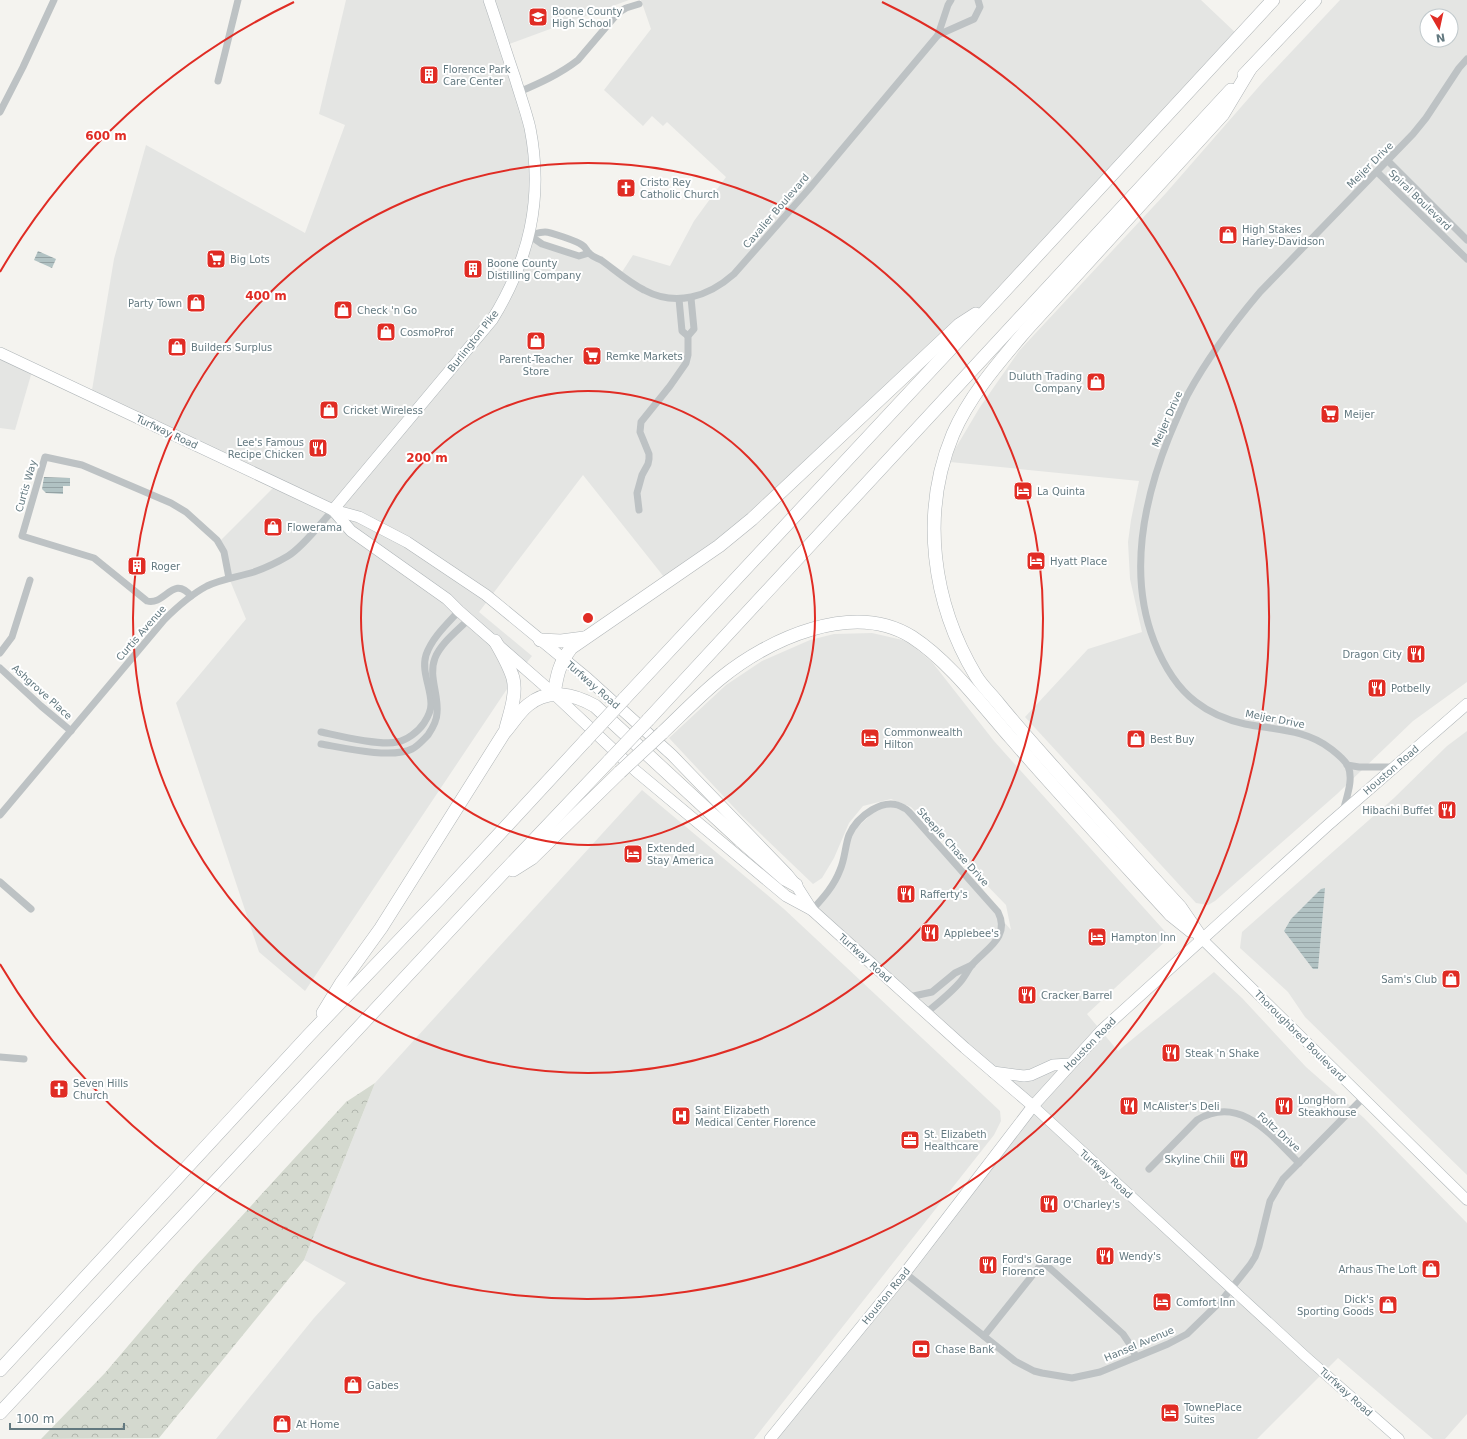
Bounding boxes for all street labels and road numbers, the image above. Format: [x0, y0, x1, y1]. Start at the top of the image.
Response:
street label: Meijer Drive [1345, 140, 1395, 190]
street label: Spiral Boulevard [1387, 167, 1453, 233]
street label: Cavalier Boulevard [741, 172, 811, 250]
street label: Burlington Pike [445, 308, 501, 374]
street label: Meijer Drive [1150, 389, 1184, 449]
street label: Turfway Road [133, 412, 200, 451]
street label: Curtis Way [13, 459, 39, 513]
street label: Curtis Avenue [114, 603, 168, 663]
street label: Turfway Road [563, 658, 622, 711]
street label: Ashgrove Place [10, 662, 74, 722]
street label: Meijer Drive [1244, 708, 1306, 730]
street label: Houston Road [1361, 743, 1421, 797]
street label: Steeple Chase Drive [915, 806, 991, 888]
street label: Turfway Road [836, 931, 894, 984]
street label: Thoroughbred Boulevard [1252, 988, 1348, 1084]
street label: Houston Road [1062, 1015, 1118, 1073]
street label: Foltz Drive [1256, 1110, 1302, 1154]
street label: Turfway Road [1077, 1147, 1135, 1200]
street label: Houston Road [860, 1265, 912, 1327]
street label: Hansel Avenue [1103, 1324, 1175, 1364]
street label: Turfway Road [1317, 1365, 1375, 1418]

